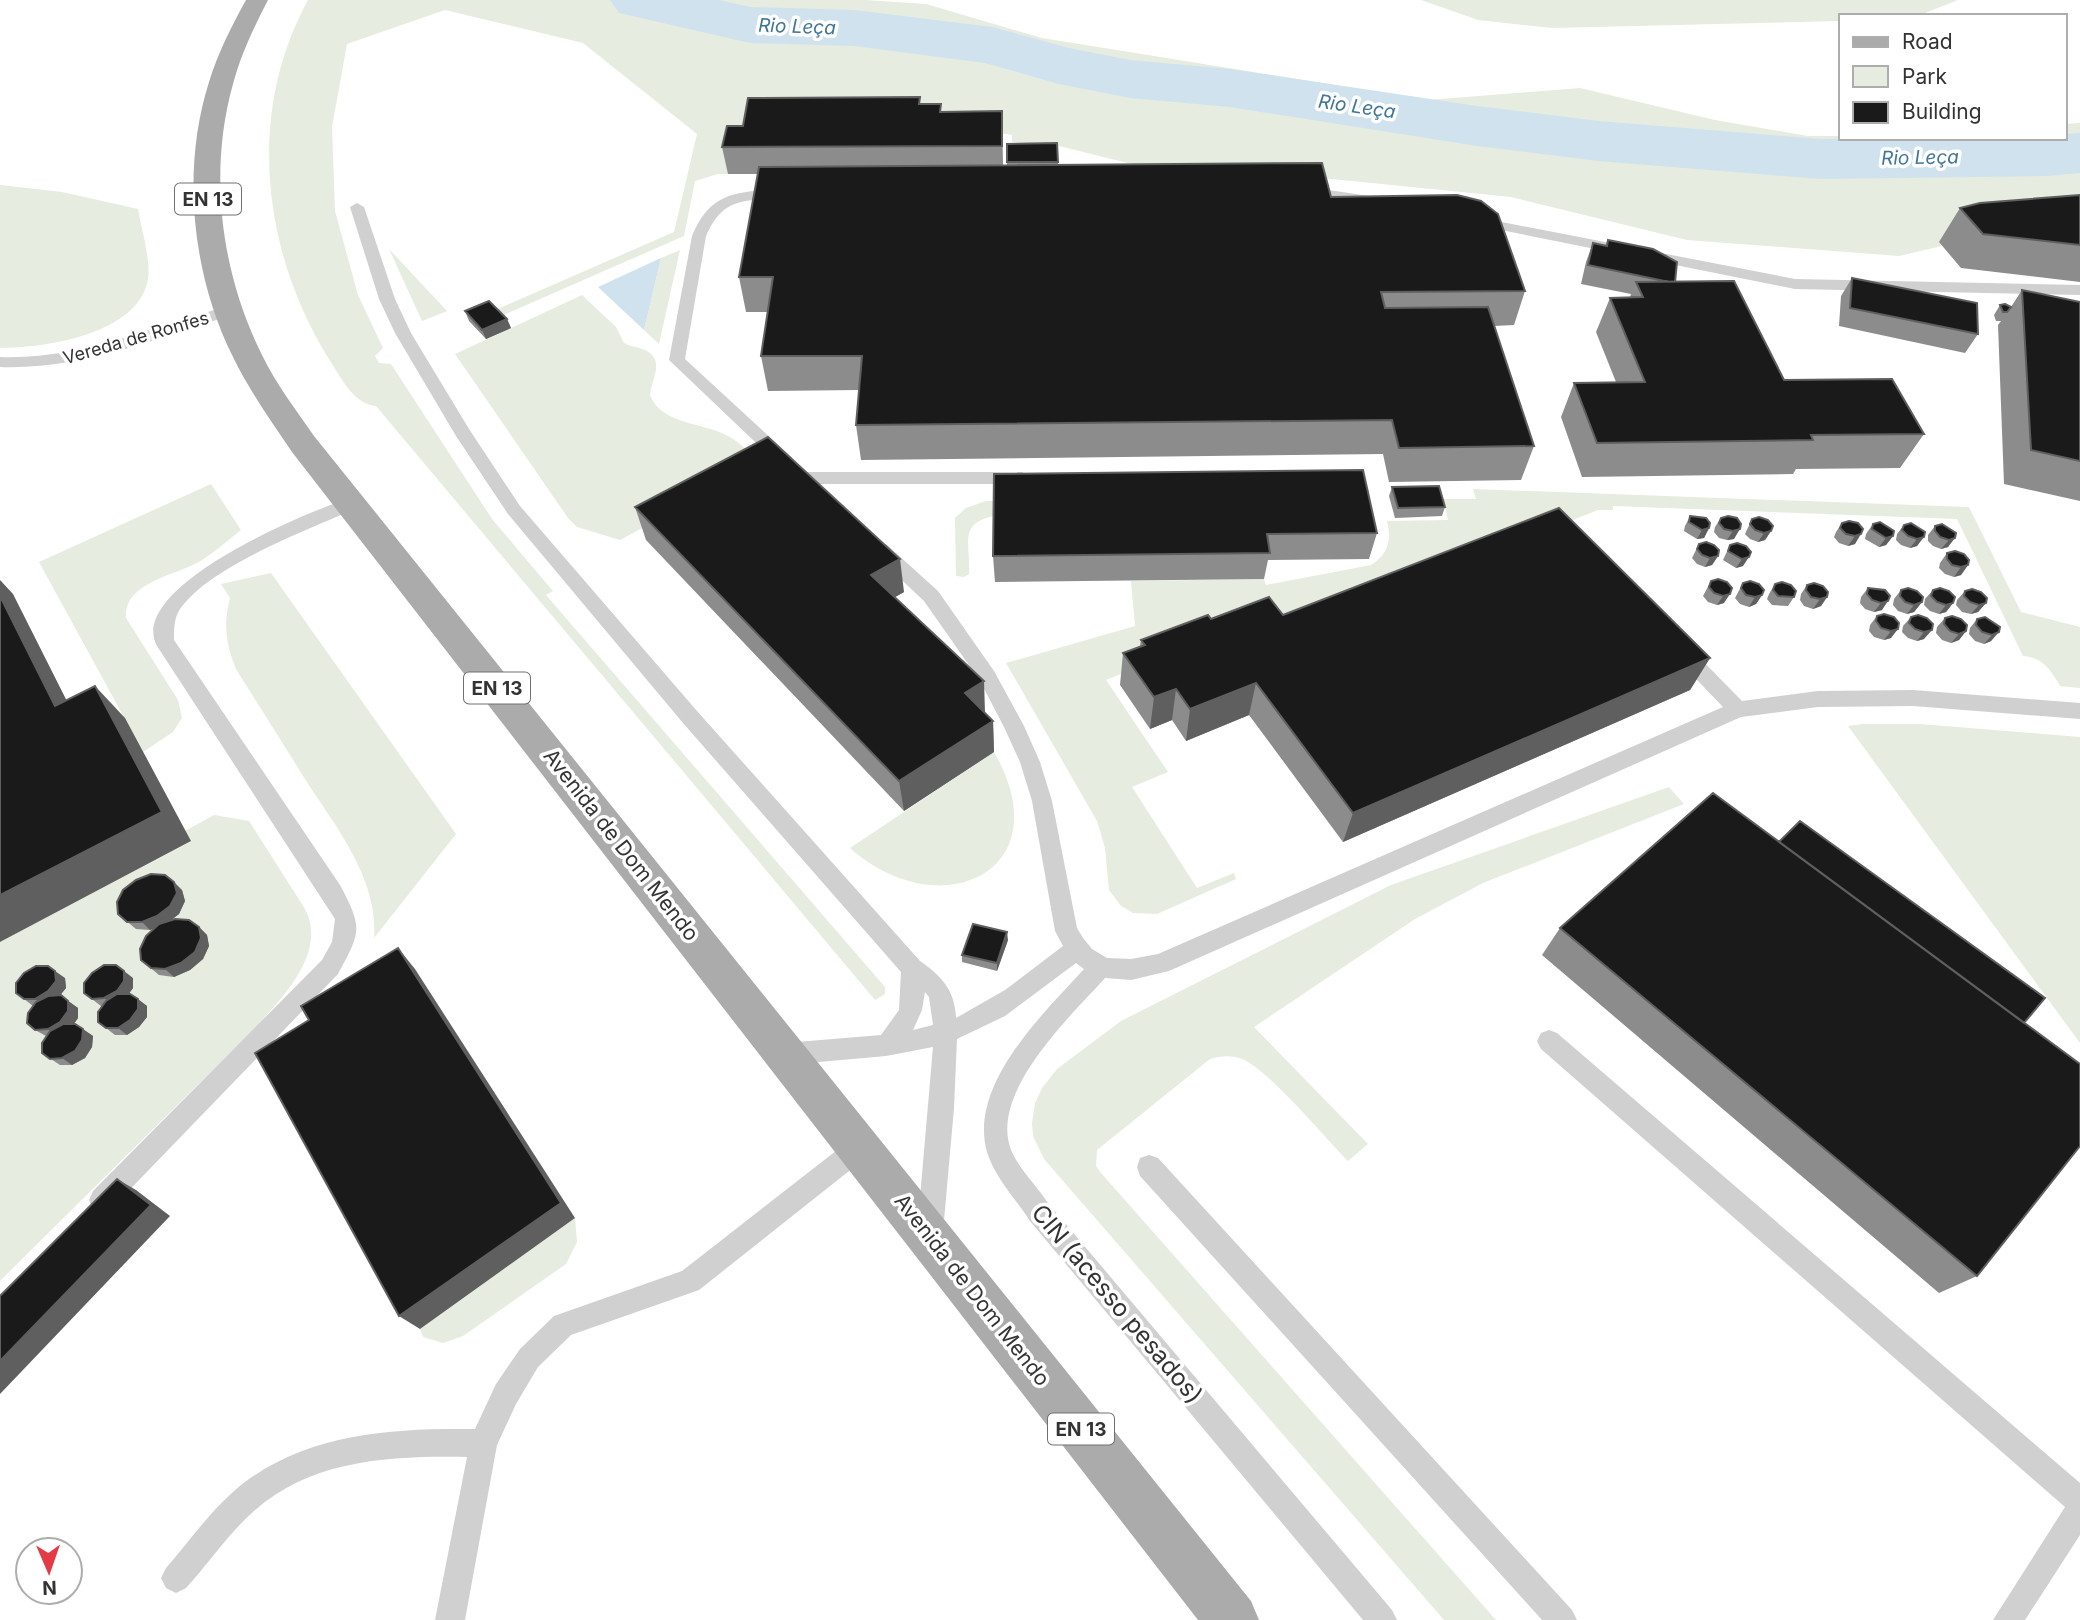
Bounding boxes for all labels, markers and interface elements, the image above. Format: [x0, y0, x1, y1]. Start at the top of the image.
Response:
water label: Rio Leça [758, 14, 837, 39]
legend [1839, 14, 2066, 140]
text: Road [1902, 29, 1953, 54]
text: Park [1902, 64, 1947, 89]
water label: Rio Leça [1317, 90, 1397, 123]
text: Building [1902, 99, 1982, 124]
water label: Rio Leça [1881, 145, 1959, 170]
road number: EN 13 [175, 183, 241, 214]
street label: Vereda de Ronfes [61, 307, 211, 368]
road number: EN 13 [464, 673, 530, 704]
street label: Avenida de Dom Mendo [539, 744, 704, 946]
street label: Avenida de Dom Mendo [890, 1189, 1055, 1391]
street label: CIN (acesso pesados) [1026, 1198, 1209, 1409]
road number: EN 13 [1048, 1414, 1114, 1444]
north arrow [14, 1536, 84, 1606]
text: N [42, 1576, 57, 1599]

